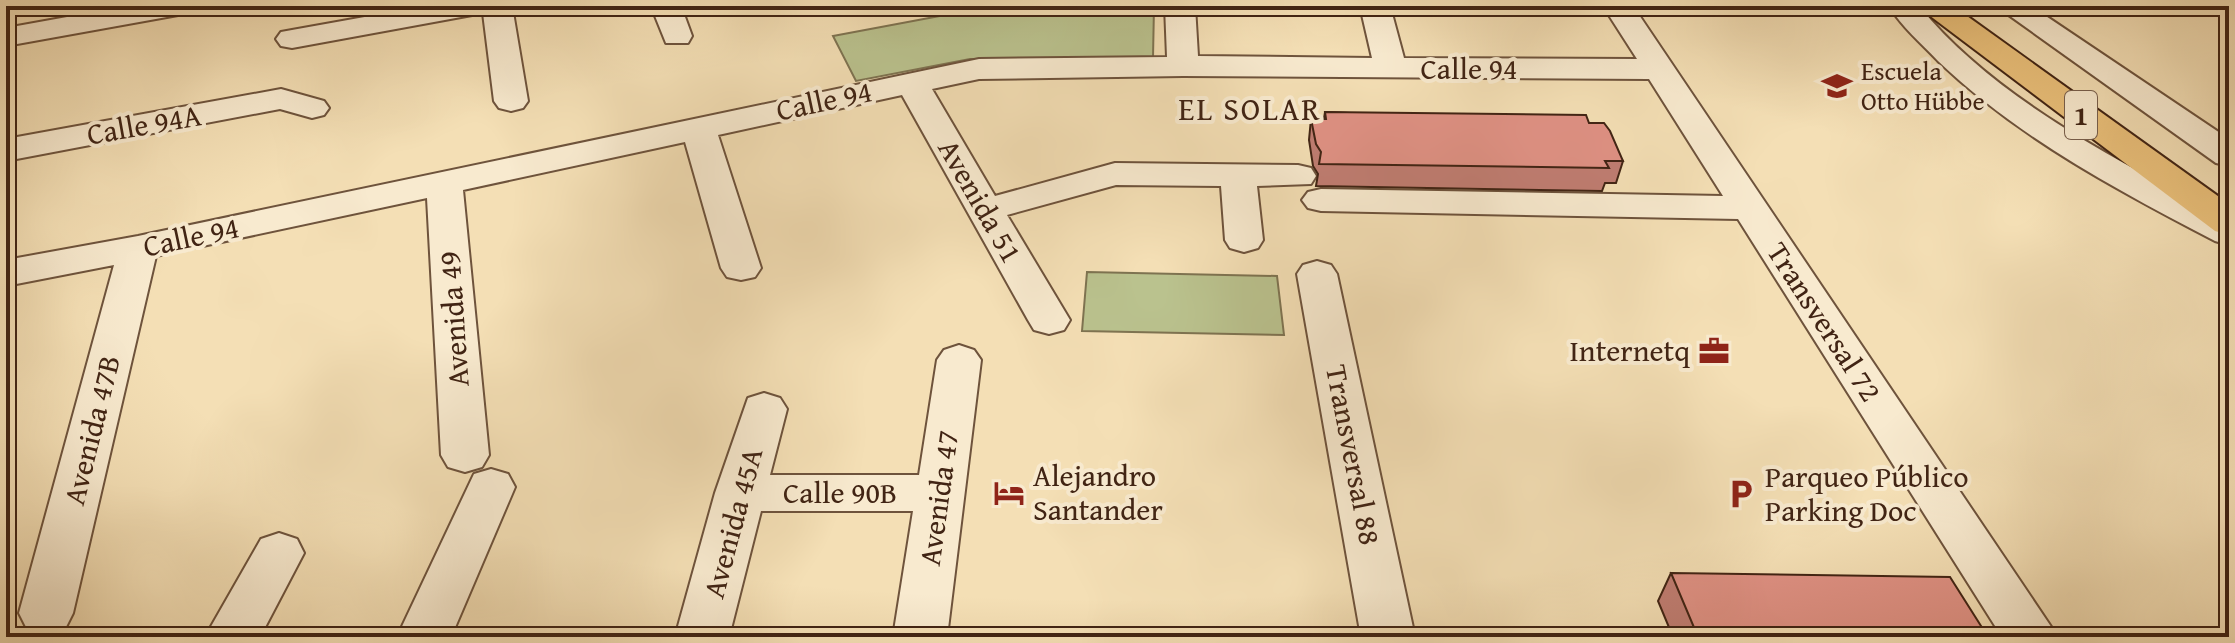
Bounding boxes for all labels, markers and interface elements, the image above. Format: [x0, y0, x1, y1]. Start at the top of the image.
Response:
street label: Calle 94 [1421, 46, 1517, 90]
place label: Escuela Otto Hübbe [1861, 51, 1985, 120]
street label: Calle 94 [772, 68, 876, 132]
school or university icon: Escuela Otto Hübbe [1820, 69, 1854, 103]
district label: EL SOLAR [1178, 85, 1322, 132]
road number: 1 [2065, 91, 2097, 139]
street label: Calle 94A [83, 92, 204, 156]
street label: Avenida 51 [928, 131, 1034, 270]
street label: Calle 94 [139, 204, 243, 268]
street label: Transversal 72 [1757, 233, 1893, 410]
street label: Avenida 49 [426, 250, 480, 388]
place label: Internetq [1570, 328, 1690, 372]
office icon: Internetq [1697, 334, 1731, 368]
street label: Avenida 47B [51, 350, 131, 509]
street label: Transversal 88 [1315, 361, 1393, 549]
street label: Avenida 47 [907, 427, 969, 568]
street label: Avenida 45A [691, 443, 773, 603]
place label: Alejandro Santander [1033, 453, 1163, 531]
place label: Parqueo Público Parking Doc [1765, 454, 1969, 532]
street label: Calle 90B [783, 470, 897, 514]
hotel icon: Alejandro Santander [992, 476, 1026, 510]
parking icon: Parqueo Público Parking Doc [1724, 477, 1758, 511]

